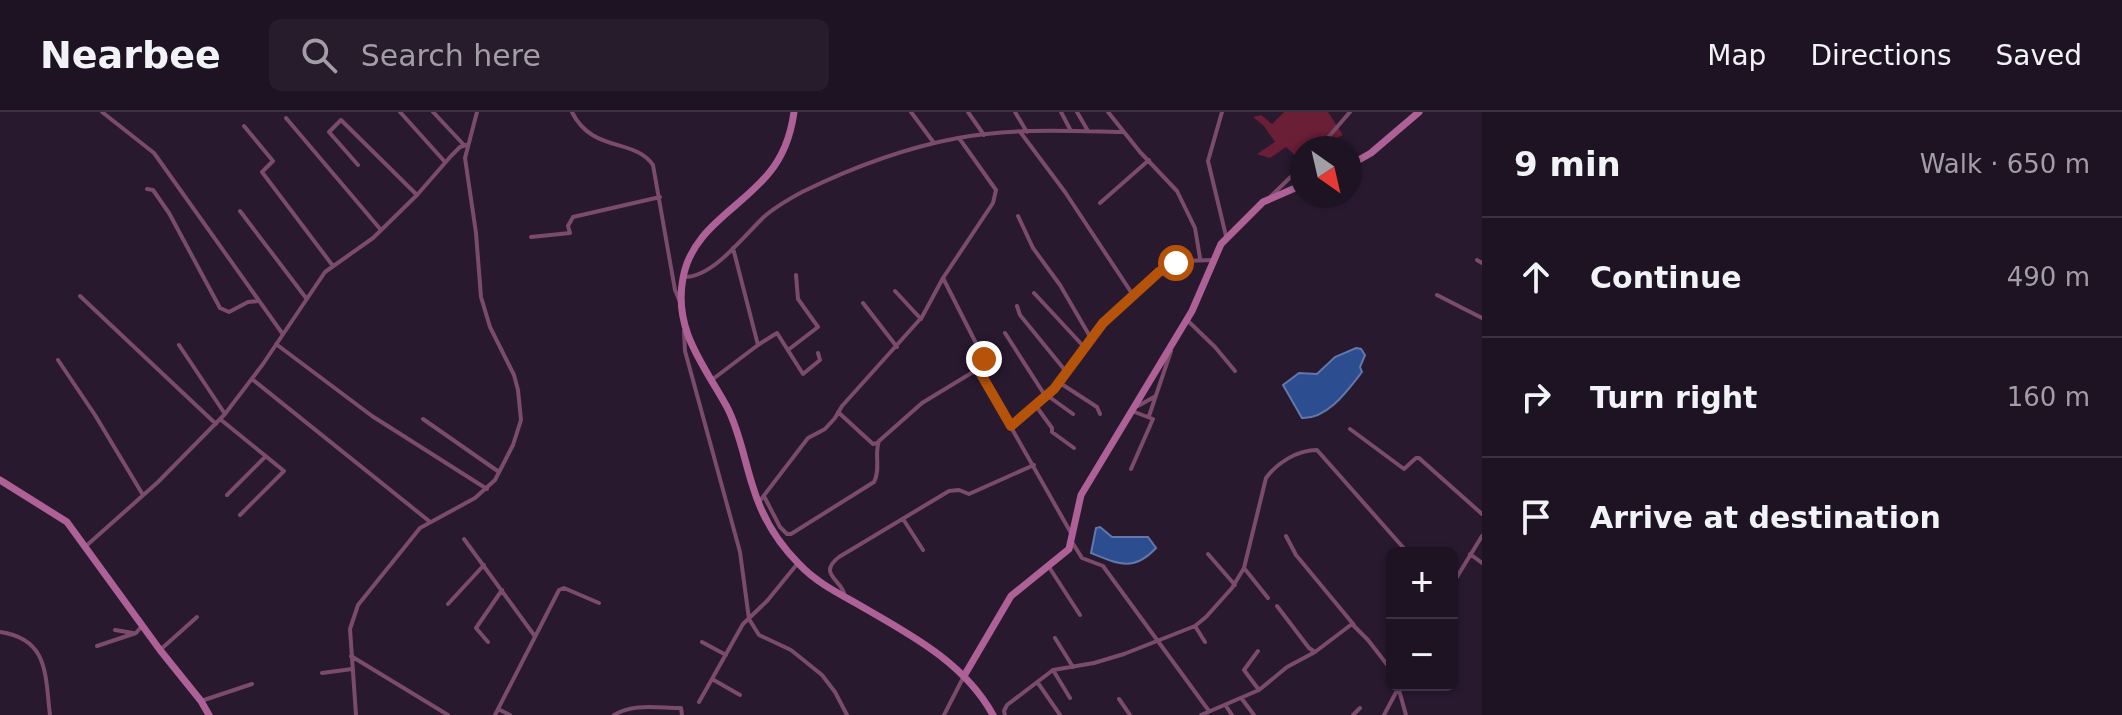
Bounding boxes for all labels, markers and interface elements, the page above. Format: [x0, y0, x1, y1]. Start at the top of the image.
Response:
search box [269, 19, 829, 91]
text: Nearbee [40, 33, 221, 77]
icon: search [297, 33, 341, 77]
text: Search here [361, 38, 541, 73]
text: Map [1707, 39, 1766, 72]
text: Directions [1810, 39, 1951, 72]
text: Saved [1995, 39, 2082, 72]
north arrow [1290, 136, 1362, 208]
text: 9 min [1514, 144, 1621, 184]
text: Walk · 650 m [1920, 149, 2090, 179]
route start [1158, 245, 1194, 281]
icon: ahead [1514, 255, 1558, 299]
text: Continue [1590, 260, 1742, 295]
text: 490 m [2007, 262, 2090, 292]
route end [966, 341, 1002, 377]
icon: right [1514, 375, 1558, 419]
text: Turn right [1590, 380, 1757, 415]
text: 160 m [2007, 382, 2090, 412]
icon: arrive [1514, 495, 1558, 539]
text: Arrive at destination [1590, 500, 1941, 535]
map controls [1386, 547, 1458, 691]
button: + [1386, 547, 1458, 619]
button: − [1386, 619, 1458, 691]

